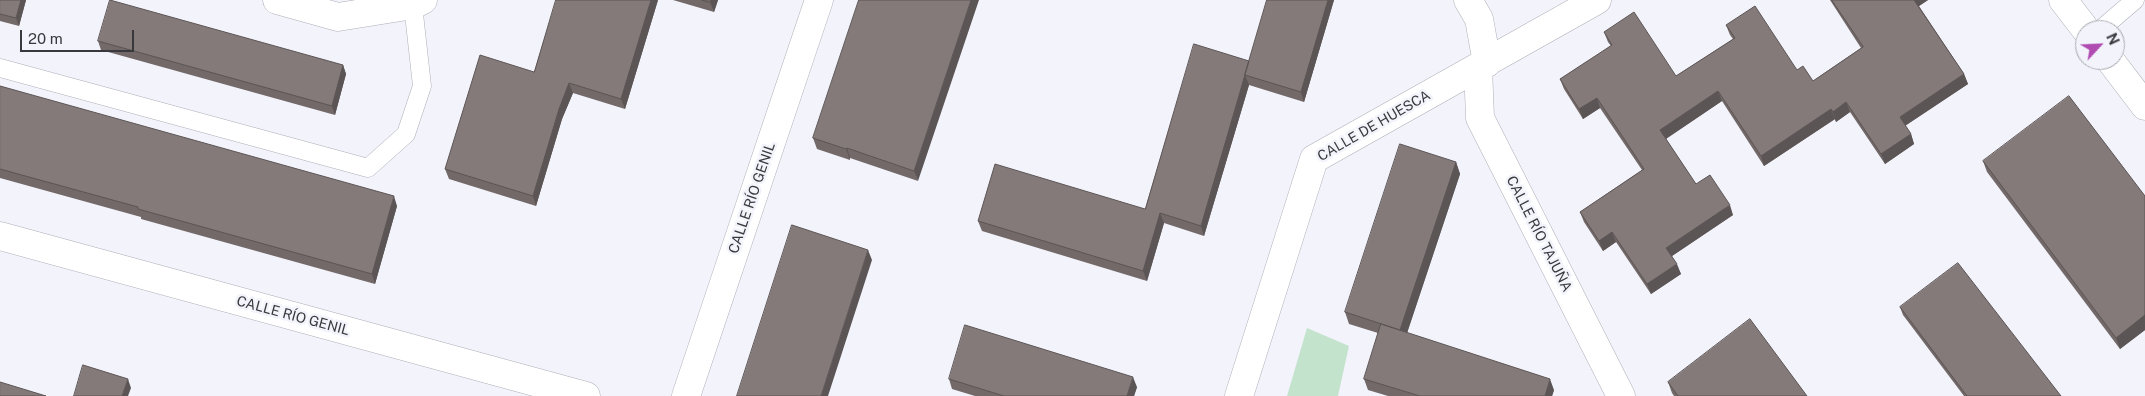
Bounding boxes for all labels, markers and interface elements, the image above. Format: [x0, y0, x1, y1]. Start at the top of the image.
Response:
scale bar [22, 20, 136, 52]
north arrow [2075, 20, 2125, 70]
text: 20 m [28, 30, 63, 47]
text: N [2103, 31, 2122, 47]
street label: CALLE DE HUESCA [1315, 87, 1433, 165]
street label: CALLE RÍO GENIL [725, 140, 779, 256]
street label: CALLE RÍO TAJUÑA [1503, 173, 1575, 295]
street label: CALLE RÍO GENIL [235, 293, 351, 339]

